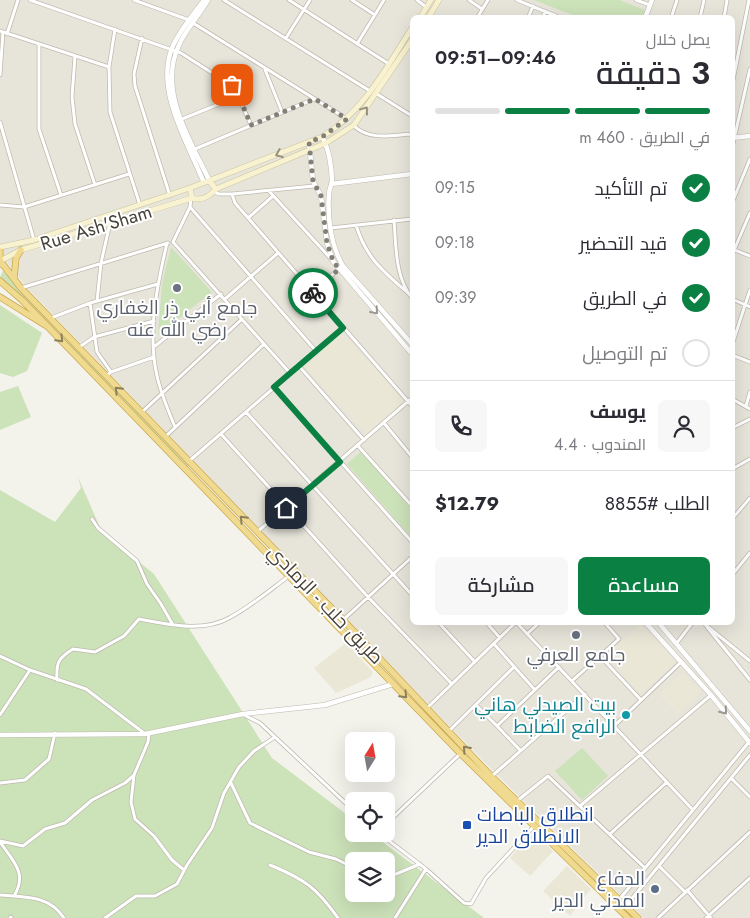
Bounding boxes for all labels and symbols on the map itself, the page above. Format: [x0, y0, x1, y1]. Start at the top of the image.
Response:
pin [211, 64, 253, 106]
one-way arrow [359, 106, 368, 116]
one-way arrow [275, 147, 284, 158]
street label: Rue Ash'Sham [37, 198, 155, 257]
courier [288, 268, 338, 318]
marker: جامع أبي ذر الغفاري رضي الله عنه [171, 282, 183, 294]
place label: جامع أبي ذر الغفاري رضي الله عنه [97, 294, 257, 344]
one-way arrow [369, 305, 378, 314]
one-way arrow [54, 333, 63, 342]
one-way arrow [115, 386, 124, 395]
pin [265, 487, 307, 529]
one-way arrow [240, 516, 249, 525]
street label: طريق حلب - الرمادي [261, 539, 390, 671]
marker: جامع العرفي [570, 629, 582, 641]
place label: جامع العرفي [527, 641, 625, 669]
one-way arrow [398, 690, 407, 699]
place label: بيت الصيدلي هاني الرافع الضابط [474, 691, 616, 740]
one-way arrow [719, 705, 727, 714]
marker: بيت الصيدلي هاني الرافع الضابط [620, 709, 632, 721]
north arrow [345, 732, 395, 782]
one-way arrow [463, 746, 472, 755]
place label: انطلاق الباصات الانطلاق الدير [476, 801, 594, 850]
marker: انطلاق الباصات الانطلاق الدير [461, 819, 473, 831]
place label: الدفاع المدني الدير [552, 865, 645, 915]
marker: الدفاع المدني الدير [649, 883, 661, 895]

